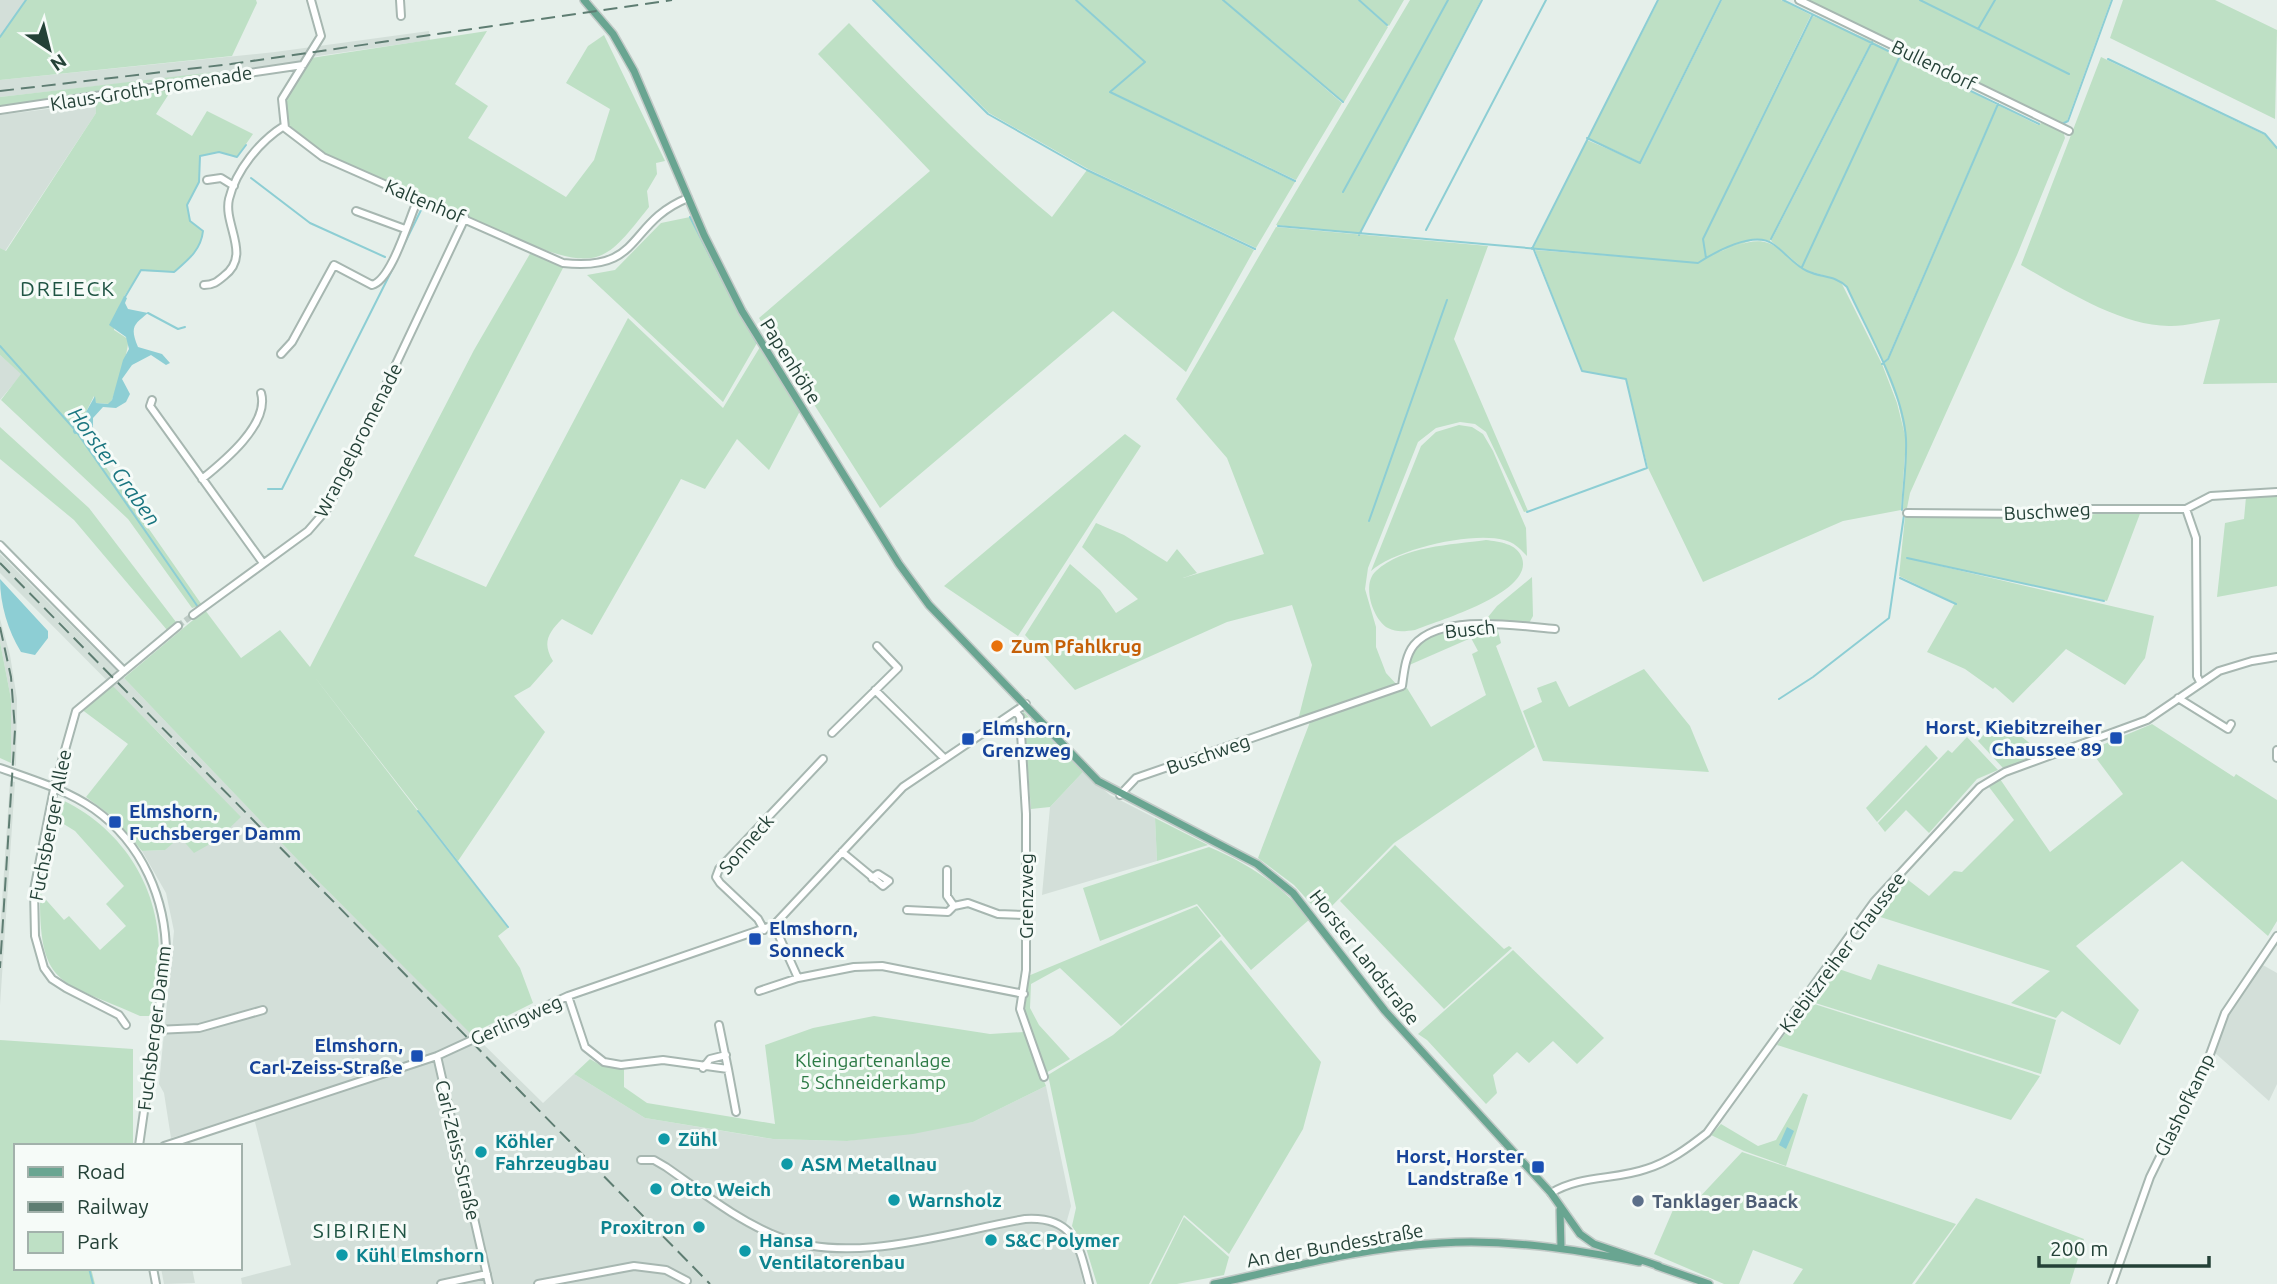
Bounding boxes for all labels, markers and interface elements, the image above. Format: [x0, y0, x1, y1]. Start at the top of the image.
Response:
north arrow [14, 14, 84, 84]
street label: Bullendorf [1888, 35, 1980, 95]
text: N [47, 50, 71, 76]
street label: Klaus-Groth-Promenade [48, 61, 254, 115]
street label: Kaltenhof [382, 174, 469, 228]
district label: DREIECK [20, 276, 116, 300]
street label: Papenhöhe [756, 314, 826, 408]
street label: Wrangelpromenade [310, 359, 406, 521]
water label: Horster Graben [64, 402, 166, 530]
street label: Buschweg [2003, 498, 2091, 524]
street label: Busch [1444, 615, 1496, 643]
place label: Zum Pfahlkrug [1011, 635, 1142, 657]
marker: Zum Pfahlkrug [989, 638, 1005, 654]
place label: Horst, Kiebitzreiher Chaussee 89 [1925, 716, 2102, 760]
place label: Elmshorn, Grenzweg [982, 717, 1071, 761]
street label: Buschweg [1163, 729, 1253, 779]
marker: Horst, Kiebitzreiher Chaussee 89 [2108, 730, 2124, 746]
marker: Elmshorn, Grenzweg [960, 731, 976, 747]
street label: Fuchsberger Allee [25, 748, 75, 902]
place label: Elmshorn, Fuchsberger Damm [129, 800, 301, 844]
street label: Sonneck [714, 809, 778, 878]
marker: Elmshorn, Fuchsberger Damm [107, 814, 123, 830]
street label: Grenzweg [1015, 853, 1037, 939]
street label: Kiebitzreiher Chaussee [1775, 868, 1909, 1036]
street label: Horster Landstraße [1305, 885, 1425, 1029]
place label: Elmshorn, Sonneck [769, 917, 858, 961]
marker: Elmshorn, Sonneck [747, 931, 763, 947]
street label: Fuchsberger Damm [133, 944, 175, 1112]
street label: Gerlingweg [467, 990, 565, 1050]
place label: Elmshorn, Carl-Zeiss-Straße [249, 1034, 403, 1078]
marker: Elmshorn, Carl-Zeiss-Straße [409, 1048, 425, 1064]
park label: Kleingartenanlage 5 Schneiderkamp [795, 1049, 951, 1093]
street label: Glashofkamp [2150, 1050, 2218, 1160]
street label: Carl-Zeiss-Straße [431, 1078, 485, 1222]
place label: Zühl [678, 1128, 718, 1150]
place label: Köhler Fahrzeugbau [495, 1130, 610, 1174]
marker: Zühl [656, 1131, 672, 1147]
legend [14, 1144, 242, 1270]
marker: Köhler Fahrzeugbau [473, 1144, 489, 1160]
place label: Horst, Horster Landstraße 1 [1396, 1145, 1524, 1189]
place label: ASM Metallnau [801, 1153, 937, 1175]
marker: ASM Metallnau [779, 1156, 795, 1172]
text: Road [77, 1159, 125, 1183]
marker: Horst, Horster Landstraße 1 [1530, 1159, 1546, 1175]
place label: Otto Weich [670, 1178, 771, 1200]
marker: Otto Weich [648, 1181, 664, 1197]
place label: Warnsholz [908, 1189, 1001, 1211]
place label: Tanklager Baack [1652, 1190, 1799, 1212]
marker: Warnsholz [886, 1192, 902, 1208]
marker: Tanklager Baack [1630, 1193, 1646, 1209]
text: Railway [77, 1194, 149, 1218]
place label: Proxitron [600, 1216, 685, 1238]
district label: SIBIRIEN [313, 1218, 409, 1242]
marker: Proxitron [691, 1219, 707, 1235]
street label: An der Bundesstraße [1245, 1219, 1425, 1271]
scale bar [2039, 1224, 2209, 1268]
text: Park [77, 1229, 119, 1253]
place label: Hansa Ventilatorenbau [759, 1229, 905, 1273]
place label: S&C Polymer [1005, 1229, 1120, 1251]
marker: S&C Polymer [983, 1232, 999, 1248]
text: 200 m [2050, 1236, 2108, 1260]
marker: Hansa Ventilatorenbau [737, 1243, 753, 1259]
place label: Kühl Elmshorn [356, 1244, 485, 1266]
marker: Kühl Elmshorn [334, 1247, 350, 1263]

